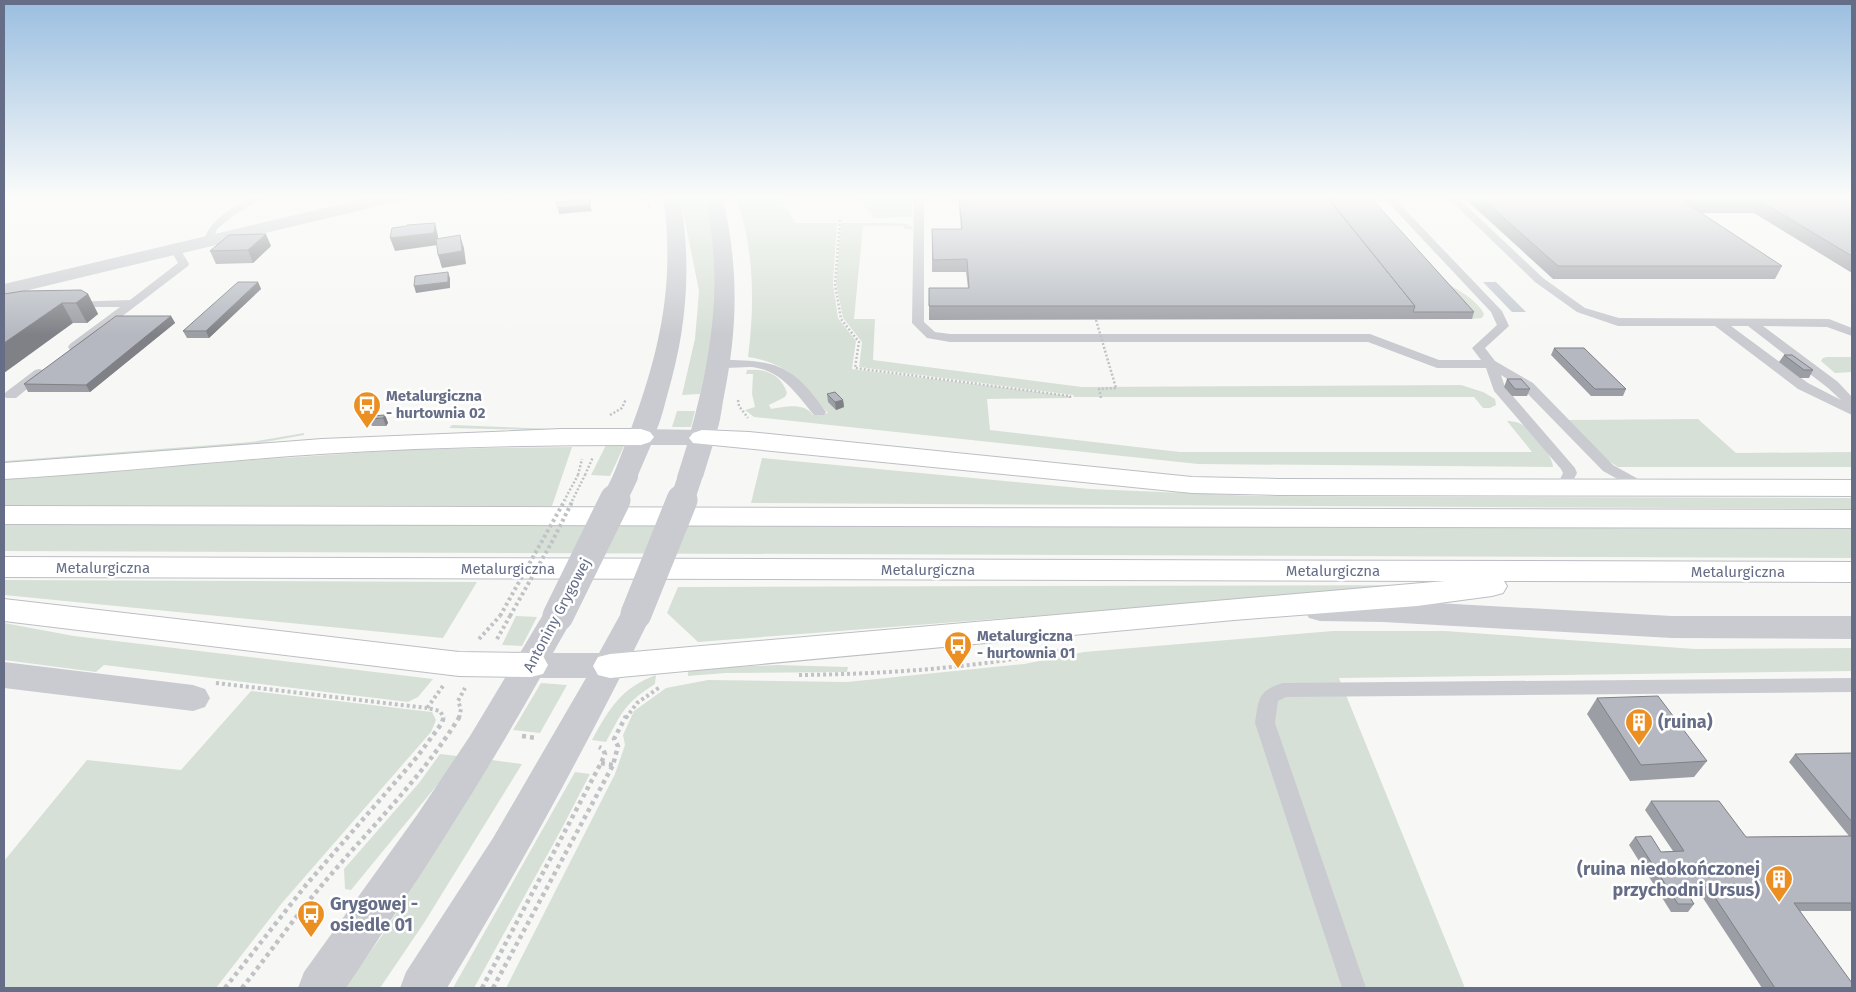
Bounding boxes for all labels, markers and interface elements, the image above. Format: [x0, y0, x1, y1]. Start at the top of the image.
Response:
place label: Metalurgiczna - hurtownia 02 [386, 387, 486, 422]
bus stop icon: Metalurgiczna - hurtownia 02 [352, 390, 382, 429]
street label: Antoniny Grygowej [519, 555, 595, 675]
street label: Metalurgiczna [56, 559, 150, 577]
street label: Metalurgiczna [461, 560, 555, 578]
street label: Metalurgiczna [881, 561, 975, 579]
street label: Metalurgiczna [1286, 562, 1380, 580]
street label: Metalurgiczna [1691, 563, 1785, 581]
place label: Metalurgiczna - hurtownia 01 [977, 627, 1076, 662]
bus stop icon: Metalurgiczna - hurtownia 01 [943, 630, 973, 669]
building icon: (ruina) [1624, 707, 1654, 746]
place label: (ruina) [1658, 711, 1713, 733]
place label: (ruina niedokończonej przychodni Ursus) [1577, 858, 1760, 901]
building icon: (ruina niedokończonej przychodni Ursus) [1764, 864, 1794, 903]
place label: Grygowej - osiedle 01 [330, 893, 418, 936]
bus stop icon: Grygowej - osiedle 01 [296, 899, 326, 938]

